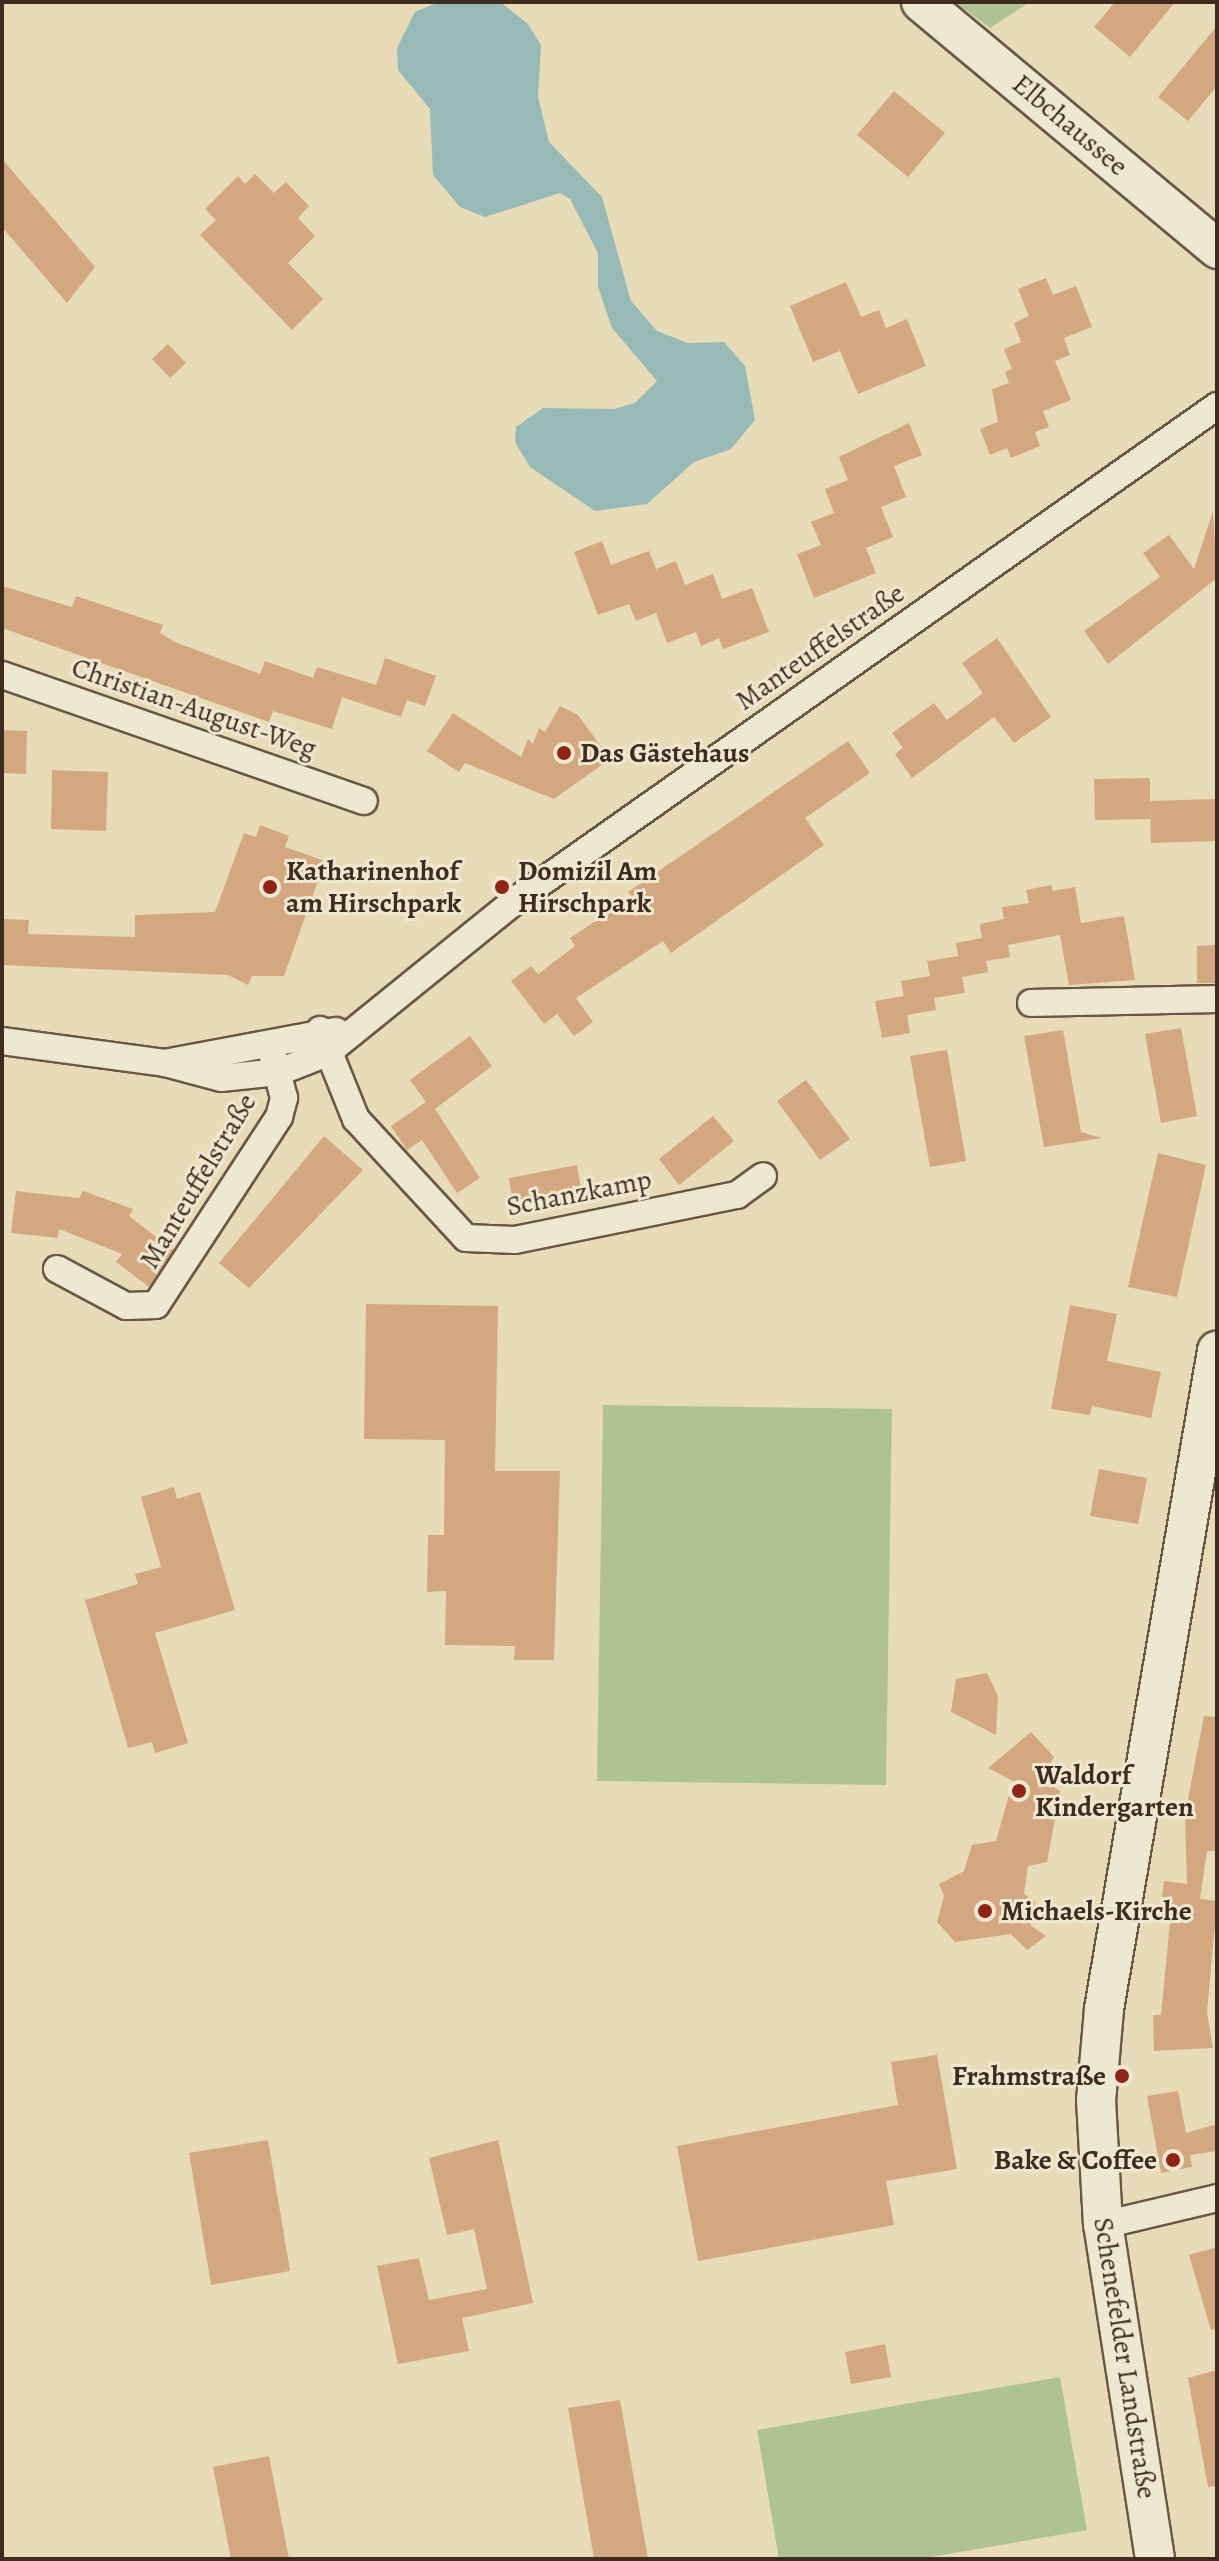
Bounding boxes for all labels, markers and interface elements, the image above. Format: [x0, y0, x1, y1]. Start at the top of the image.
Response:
street label: Elbchaussee [1005, 67, 1135, 183]
street label: Manteuffelstraße [729, 576, 911, 718]
street label: Christian-August-Weg [67, 650, 321, 766]
place label: Das Gästehaus [580, 736, 750, 770]
marker: Das Gästehaus [555, 744, 573, 762]
place label: Katharinenhof am Hirschpark [286, 854, 461, 920]
place label: Domizil Am Hirschpark [518, 854, 657, 920]
marker: Katharinenhof am Hirschpark [261, 878, 279, 896]
marker: Domizil Am Hirschpark [493, 878, 511, 896]
street label: Manteuffelstraße [133, 1087, 263, 1275]
street label: Schanzkamp [504, 1162, 654, 1224]
place label: Waldorf Kindergarten [1035, 1758, 1194, 1824]
marker: Waldorf Kindergarten [1010, 1782, 1028, 1800]
place label: Michaels-Kirche [1001, 1894, 1192, 1928]
marker: Michaels-Kirche [976, 1902, 994, 1920]
place label: Frahmstraße [952, 2059, 1106, 2093]
marker: Frahmstraße [1113, 2067, 1131, 2085]
place label: Bake & Coffee [994, 2143, 1157, 2177]
marker: Bake & Coffee [1164, 2151, 1182, 2169]
street label: Schenefelder Landstraße [1086, 2215, 1164, 2501]

